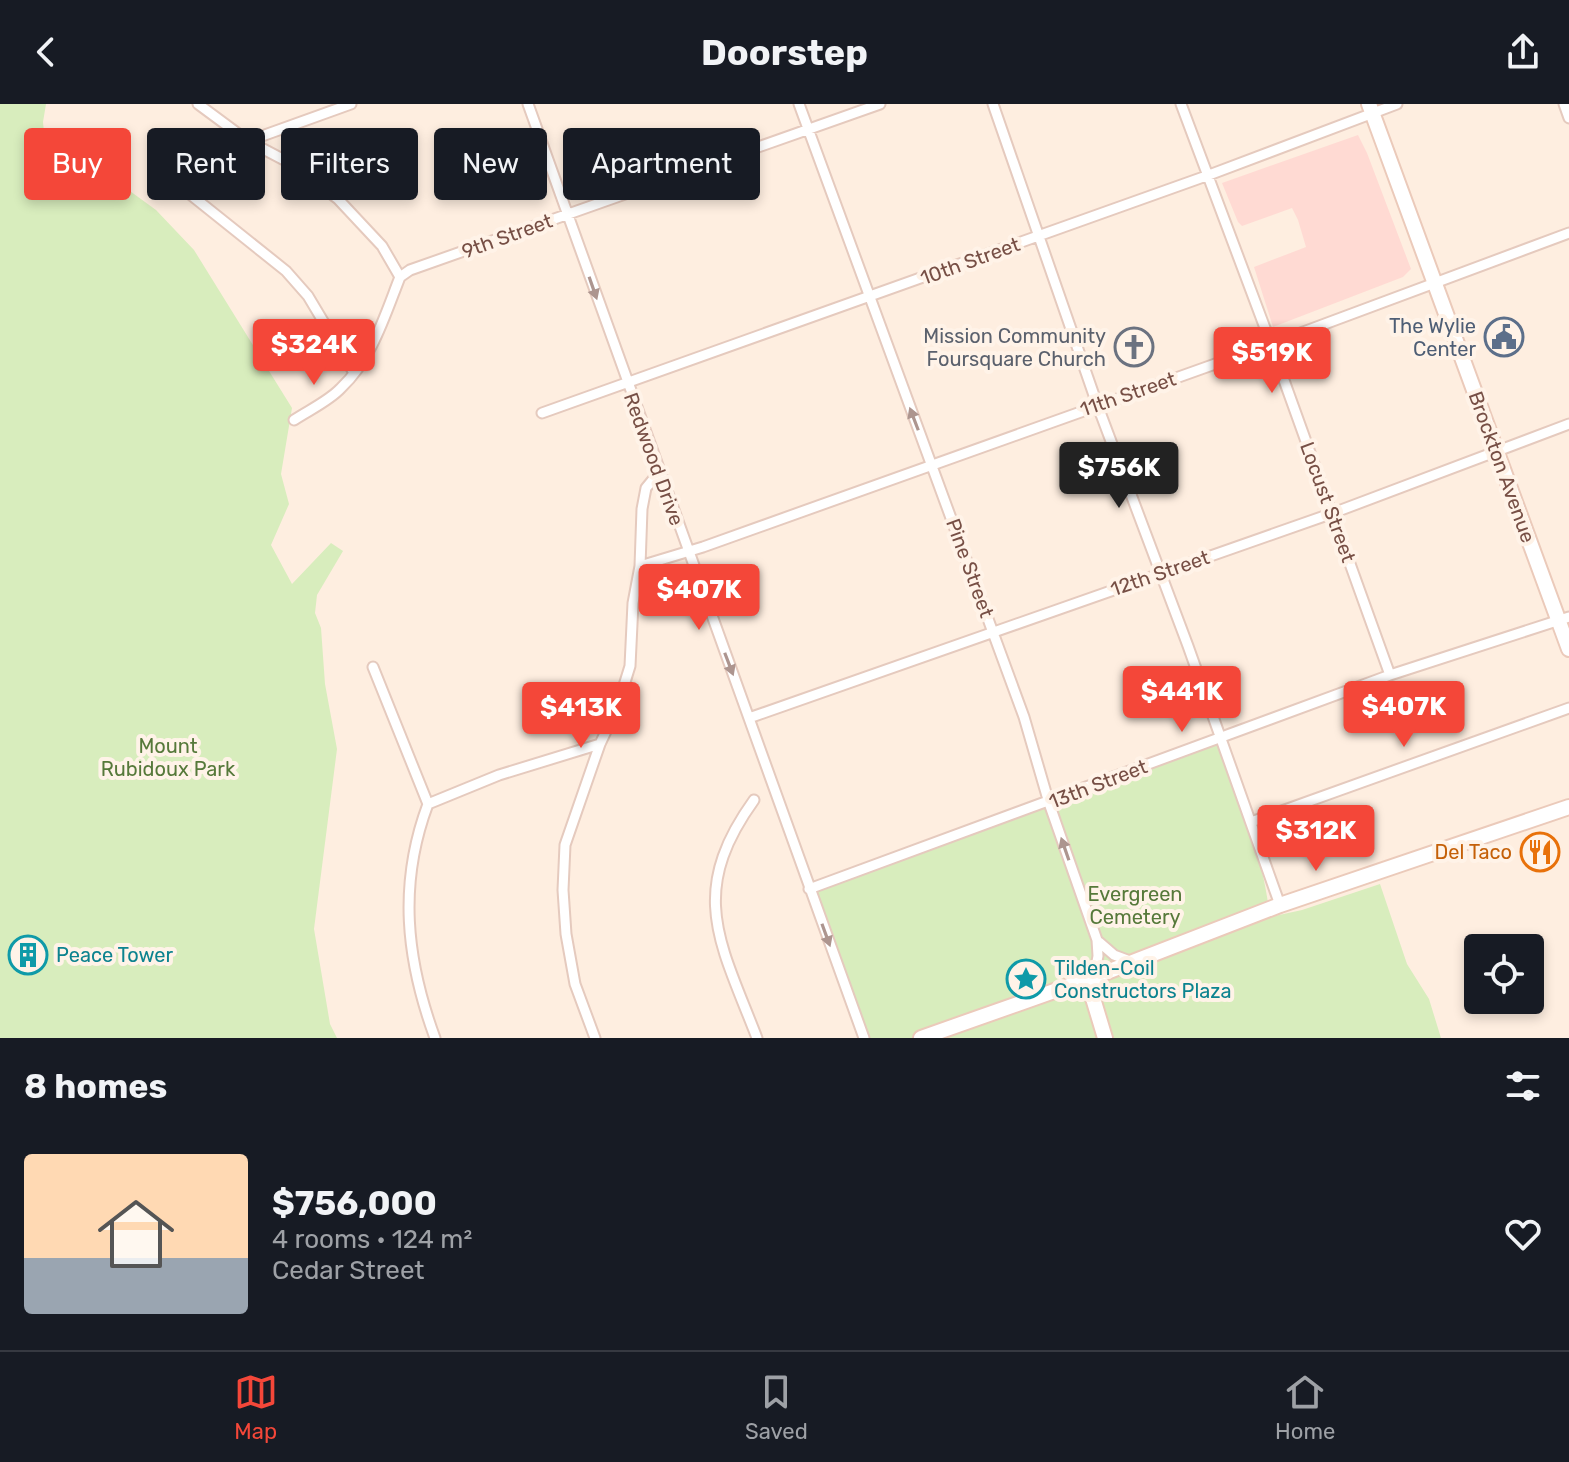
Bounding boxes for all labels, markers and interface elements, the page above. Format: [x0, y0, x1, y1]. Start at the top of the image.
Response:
icon: back [24, 30, 68, 74]
icon: share [1501, 30, 1545, 74]
text: Doorstep [701, 31, 868, 74]
chip: Buy [24, 128, 131, 200]
chip: Rent [147, 128, 265, 200]
chip: Filters [281, 128, 418, 200]
chip: New [434, 128, 547, 200]
chip: Apartment [563, 128, 760, 200]
street label: 9th Street [458, 208, 556, 263]
street label: 10th Street [917, 232, 1023, 290]
one-way arrow [587, 276, 600, 300]
place label: The Wylie Center [1389, 314, 1476, 361]
public building icon: The Wylie Center [1483, 316, 1525, 358]
pin: $324K [258, 319, 370, 387]
place label: Mission Community Foursquare Church [923, 324, 1106, 371]
church icon: Mission Community Foursquare Church [1113, 326, 1155, 368]
pin: $519K [1216, 327, 1328, 395]
text: $324K [271, 329, 357, 360]
text: $519K [1232, 337, 1312, 368]
street label: 11th Street [1077, 366, 1179, 422]
street label: Brockton Avenue [1463, 388, 1541, 546]
street label: Redwood Drive [619, 389, 689, 529]
one-way arrow [907, 407, 920, 431]
street label: Locust Street [1295, 439, 1361, 566]
pin: $756K [1063, 442, 1175, 510]
text: $756K [1077, 452, 1161, 483]
street label: Pine Street [941, 515, 999, 621]
street label: 12th Street [1107, 545, 1213, 601]
pin: $407K [643, 564, 755, 632]
text: $407K [657, 574, 741, 605]
one-way arrow [723, 652, 736, 676]
pin: $441K [1126, 666, 1238, 734]
text: $441K [1141, 676, 1223, 707]
pin: $407K [1348, 681, 1460, 749]
pin: $413K [525, 682, 637, 750]
text: $407K [1362, 691, 1446, 722]
text: $413K [540, 692, 622, 723]
park label: Mount Rubidoux Park [101, 734, 236, 781]
street label: 13th Street [1045, 754, 1151, 814]
pin: $312K [1260, 805, 1372, 873]
text: $312K [1275, 815, 1357, 846]
restaurant icon: Del Taco [1519, 831, 1561, 873]
one-way arrow [1059, 837, 1071, 861]
place label: Del Taco [1434, 840, 1512, 864]
park label: Evergreen Cemetery [1088, 882, 1183, 929]
one-way arrow [820, 923, 833, 947]
building icon: Peace Tower [7, 934, 49, 976]
map controls [1464, 934, 1544, 1014]
button: locate [1464, 934, 1544, 1014]
place label: Peace Tower [56, 943, 173, 967]
place label: Tilden-Coil Constructors Plaza [1054, 956, 1232, 1003]
place icon: Tilden-Coil Constructors Plaza [1005, 958, 1047, 1000]
icon: filters [1501, 1064, 1545, 1108]
text: 8 homes [24, 1066, 167, 1107]
text: $756,000 [272, 1183, 437, 1224]
icon: home [88, 1186, 184, 1282]
icon: heart [1501, 1212, 1545, 1256]
text: 4 rooms · 124 m² [272, 1224, 472, 1255]
text: Cedar Street [272, 1255, 425, 1286]
tab: Map [234, 1370, 278, 1445]
tab: Saved [745, 1370, 808, 1445]
tab: Home [1275, 1370, 1335, 1445]

